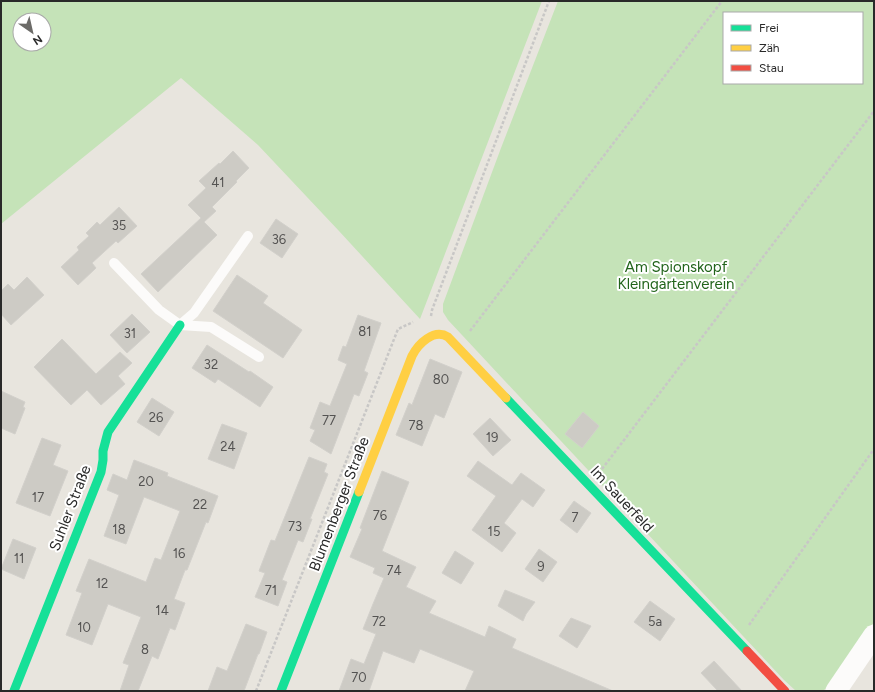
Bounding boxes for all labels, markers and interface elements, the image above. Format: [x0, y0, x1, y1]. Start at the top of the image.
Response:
north arrow [12, 12, 52, 52]
legend [723, 12, 863, 84]
text: Frei [759, 21, 779, 35]
text: N [30, 32, 44, 48]
text: Zäh [759, 41, 780, 55]
text: Stau [759, 61, 784, 75]
house number: 41 [211, 175, 225, 190]
house number: 35 [112, 218, 126, 233]
house number: 36 [272, 232, 286, 247]
park label: Am Spionskopf Kleingärtenverein [617, 258, 735, 293]
house number: 81 [358, 324, 372, 339]
house number: 31 [124, 326, 136, 341]
house number: 32 [204, 357, 218, 372]
house number: 80 [433, 372, 449, 387]
house number: 26 [149, 410, 163, 425]
house number: 77 [322, 413, 336, 428]
house number: 78 [409, 418, 423, 433]
house number: 19 [486, 430, 498, 445]
street label: Blumenberger Straße [305, 434, 373, 574]
house number: 24 [220, 439, 236, 454]
street label: Im Sauerfeld [587, 462, 657, 536]
street label: Suhler Straße [45, 463, 95, 553]
house number: 20 [138, 474, 154, 489]
house number: 17 [32, 490, 44, 505]
house number: 22 [193, 497, 207, 512]
house number: 76 [373, 508, 387, 523]
house number: 7 [572, 510, 579, 525]
house number: 73 [288, 519, 302, 534]
house number: 18 [112, 522, 126, 537]
house number: 15 [488, 524, 500, 539]
house number: 16 [173, 546, 185, 561]
house number: 11 [14, 551, 24, 566]
house number: 9 [537, 559, 545, 574]
house number: 74 [386, 563, 402, 578]
house number: 12 [96, 576, 108, 591]
house number: 71 [265, 583, 277, 598]
house number: 14 [155, 603, 169, 618]
house number: 72 [372, 614, 386, 629]
house number: 5a [648, 614, 662, 629]
house number: 10 [77, 620, 91, 635]
house number: 8 [141, 642, 149, 657]
house number: 70 [351, 670, 367, 685]

